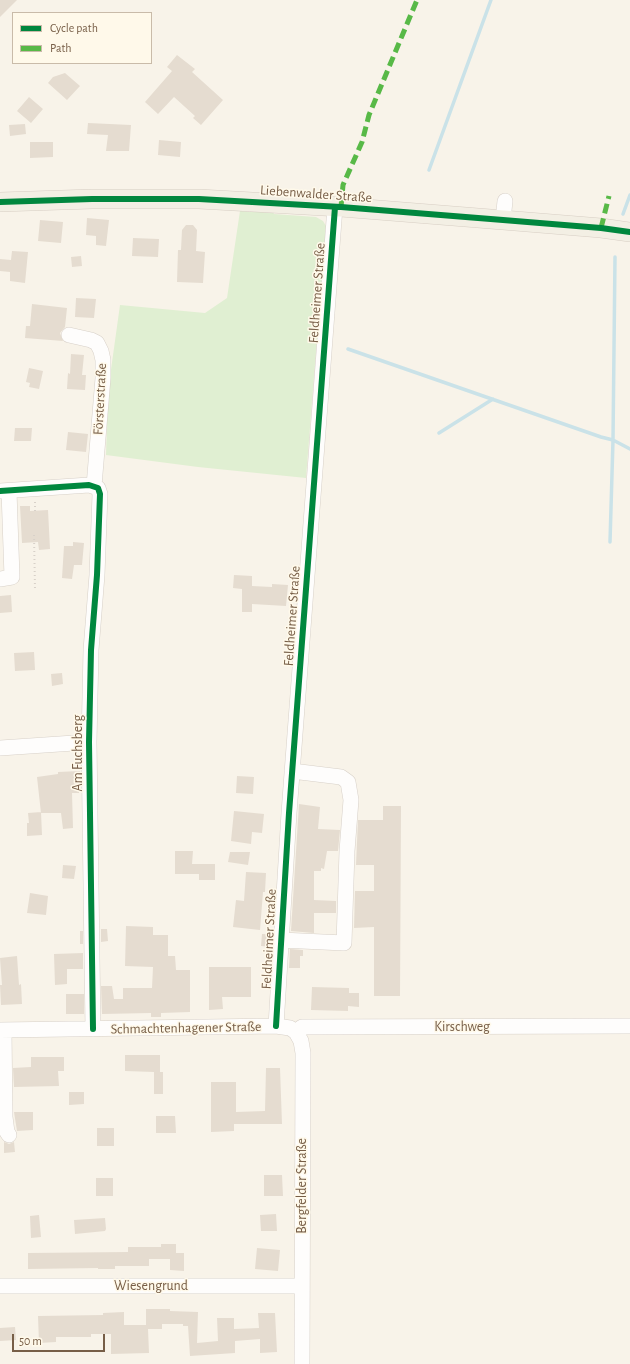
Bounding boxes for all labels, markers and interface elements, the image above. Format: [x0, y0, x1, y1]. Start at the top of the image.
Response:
legend [12, 12, 152, 64]
text: Cycle path [50, 22, 98, 34]
text: Path [50, 42, 72, 54]
street label: Liebenwalder Straße [260, 182, 372, 206]
street label: Feldheimer Straße [305, 242, 329, 344]
street label: Försterstraße [90, 363, 110, 435]
street label: Feldheimer Straße [280, 565, 304, 667]
street label: Am Fuchsberg [70, 715, 86, 791]
street label: Feldheimer Straße [258, 888, 280, 990]
street label: Schmachtenhagener Straße [110, 1018, 262, 1038]
street label: Kirschweg [434, 1019, 490, 1035]
street label: Bergfelder Straße [294, 1138, 310, 1234]
street label: Wiesengrund [114, 1278, 188, 1294]
scale bar [14, 1326, 107, 1352]
text: 50 m [19, 1335, 42, 1347]

